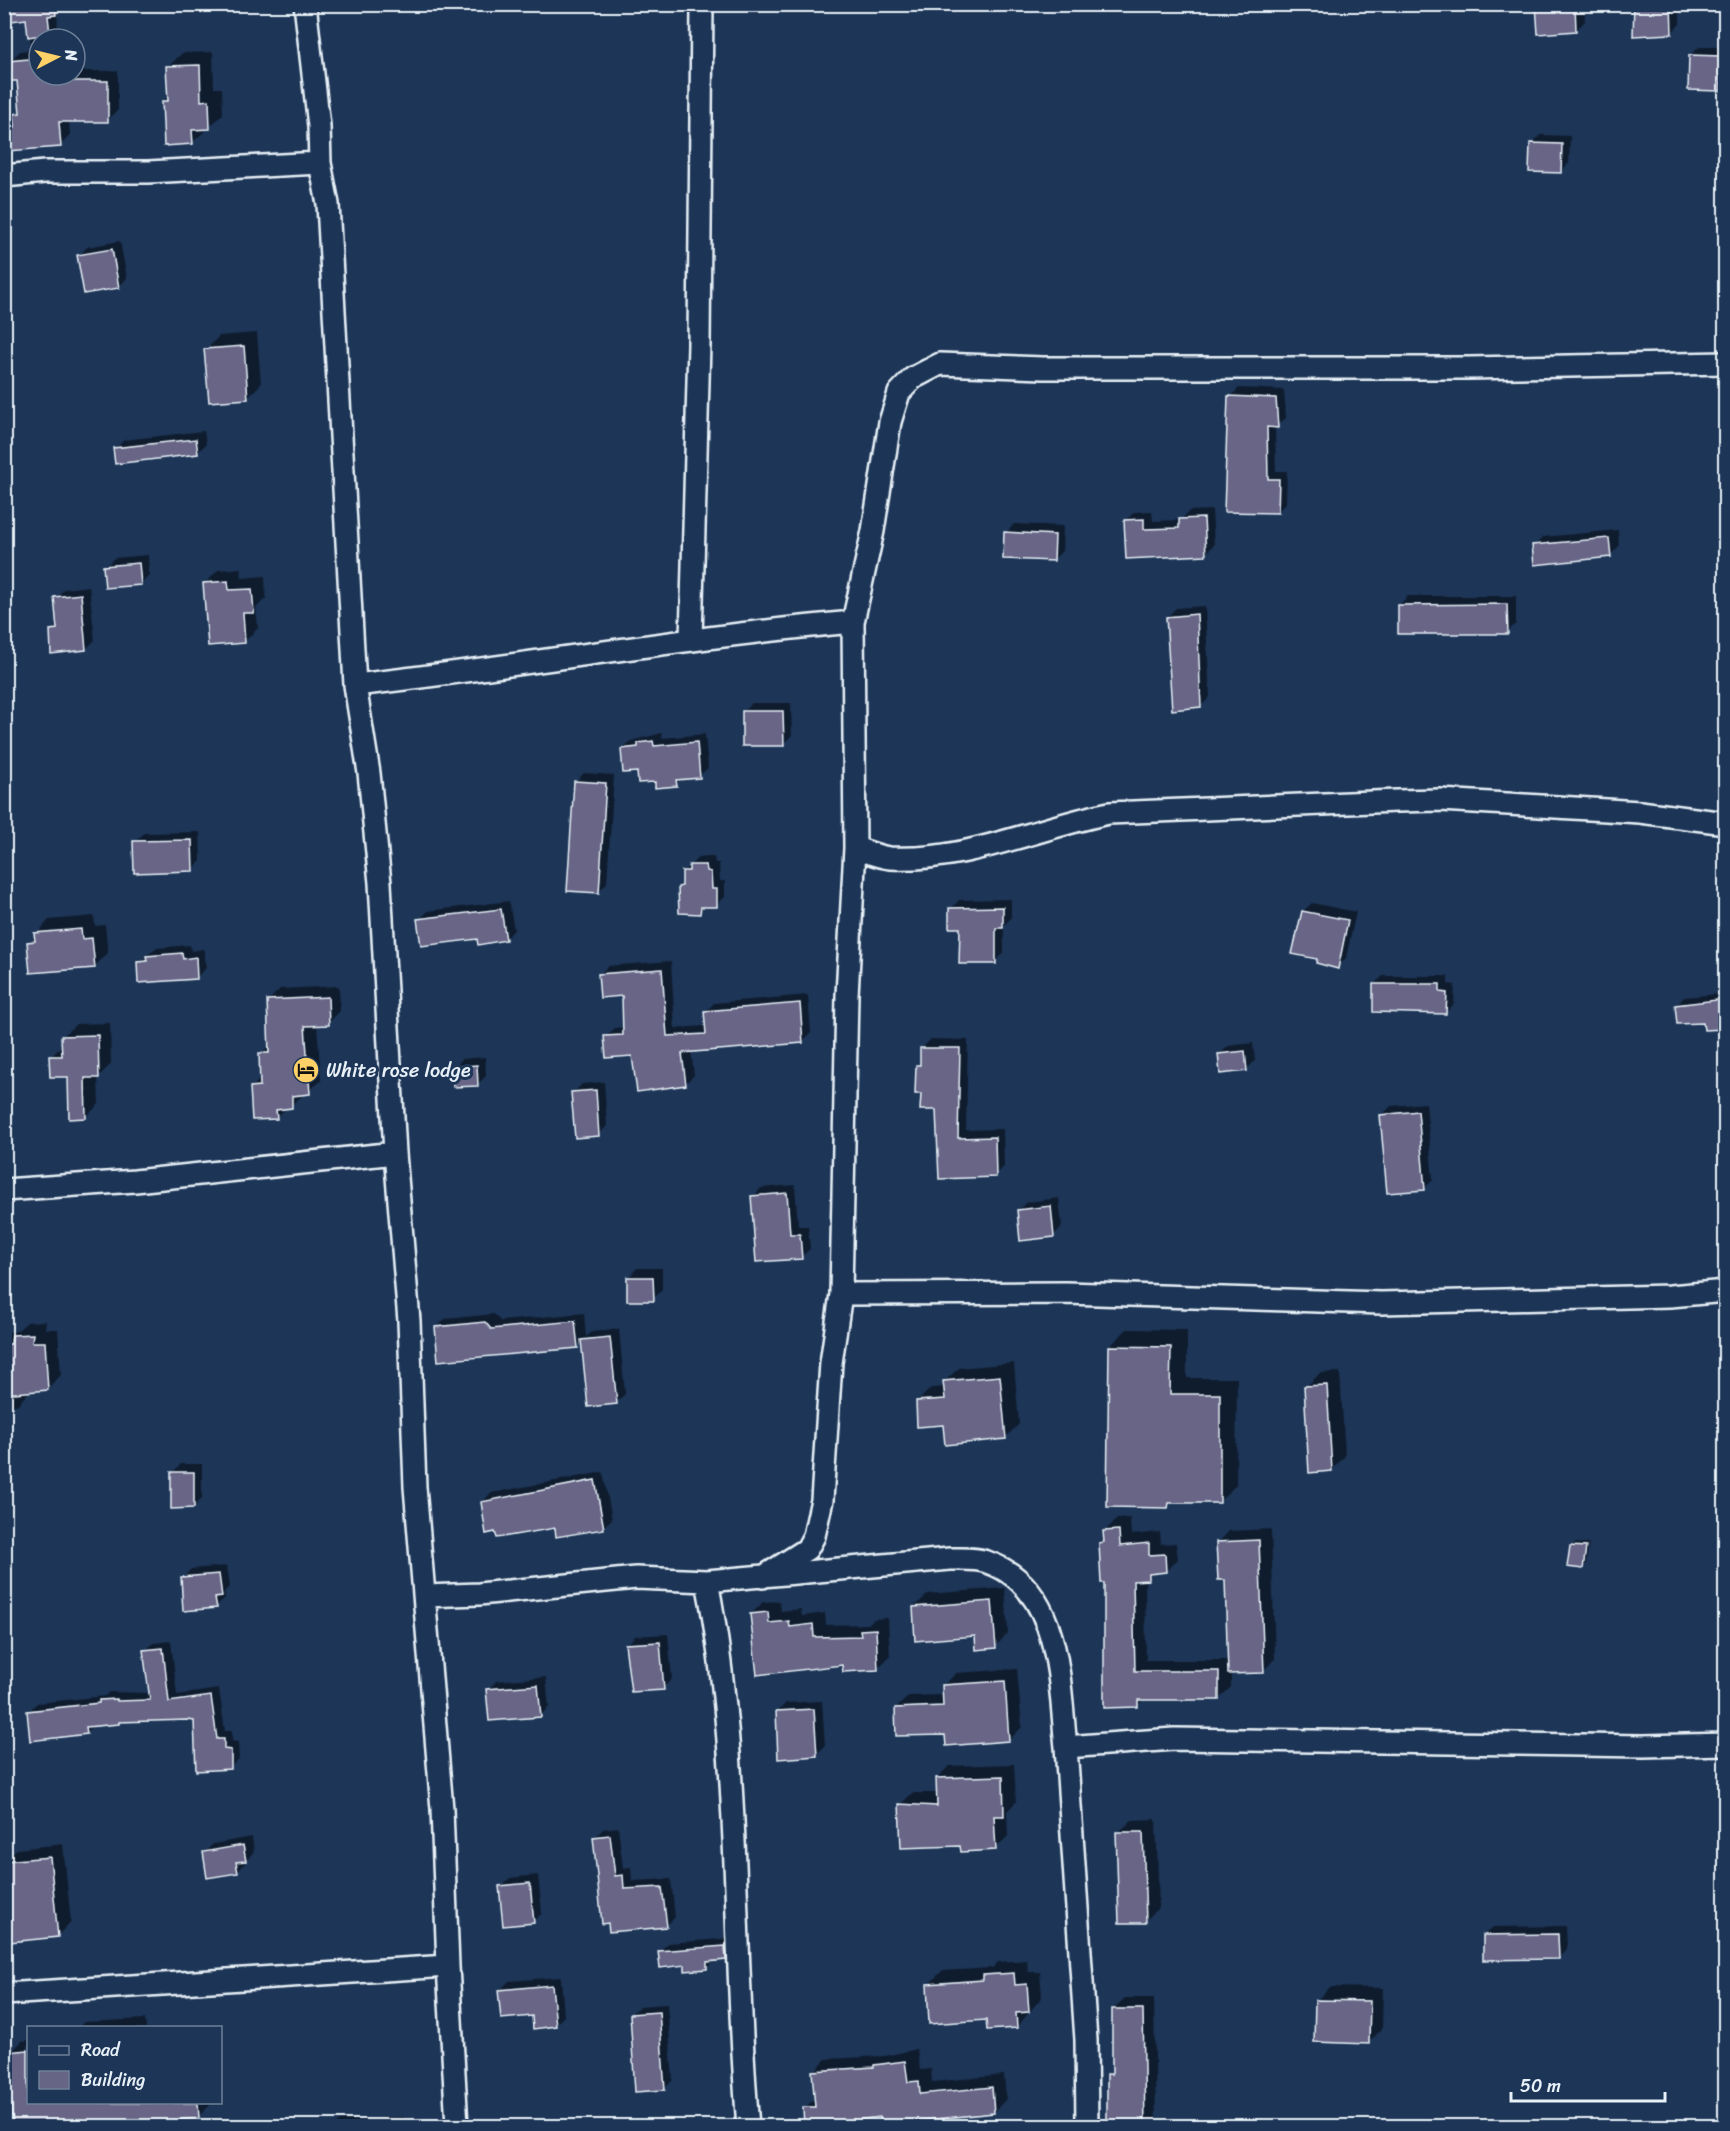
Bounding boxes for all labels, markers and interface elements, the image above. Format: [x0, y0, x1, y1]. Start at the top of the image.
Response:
north arrow [27, 27, 87, 87]
text: N [56, 47, 87, 63]
place label: White rose lodge [326, 1053, 471, 1088]
hotel icon: White rose lodge [291, 1055, 321, 1085]
legend [27, 2026, 222, 2104]
text: Road [81, 2034, 121, 2066]
text: Building [81, 2064, 145, 2096]
scale bar [1511, 2065, 1666, 2103]
text: 50 m [1520, 2070, 1561, 2102]

